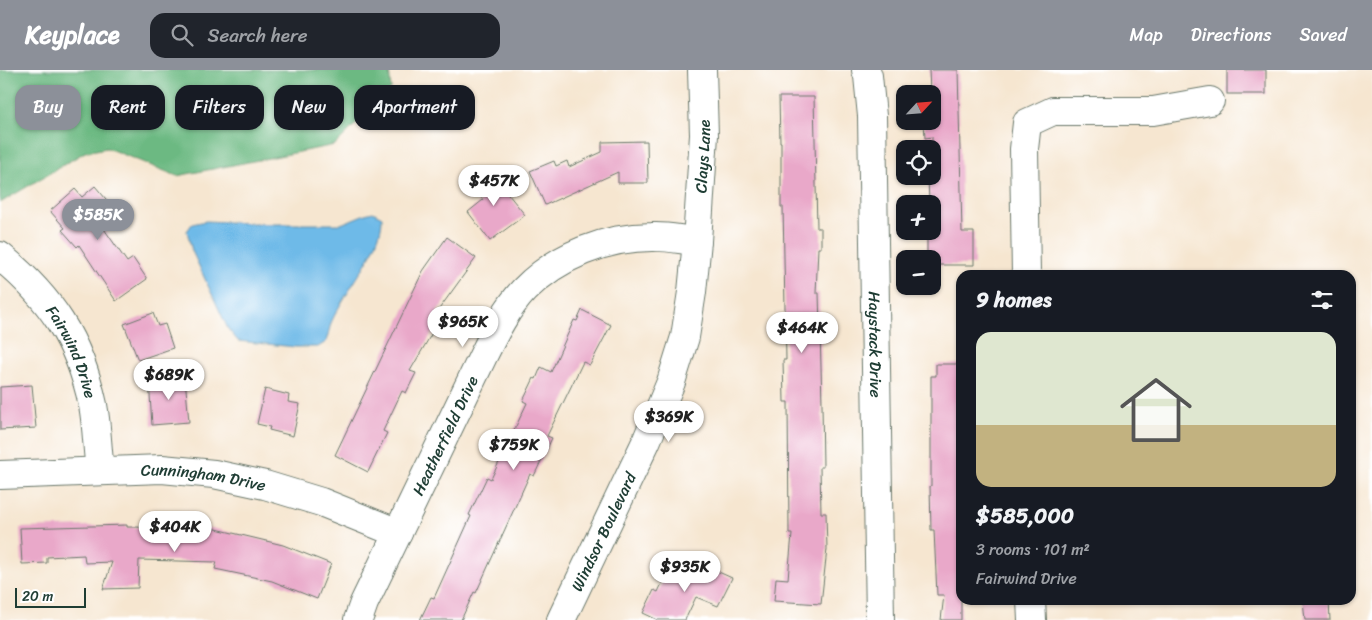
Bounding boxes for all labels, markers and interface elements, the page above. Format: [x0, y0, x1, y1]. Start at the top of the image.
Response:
search box [150, 13, 500, 58]
text: Keyplace [25, 14, 120, 56]
text: Search here [208, 19, 308, 52]
text: Map [1130, 19, 1163, 51]
text: Directions [1191, 19, 1272, 51]
text: Saved [1300, 19, 1347, 51]
icon: search [168, 21, 196, 49]
chip: Buy [15, 85, 81, 130]
chip: Rent [91, 85, 165, 130]
chip: Filters [175, 85, 264, 130]
chip: New [274, 85, 344, 130]
chip: Apartment [354, 85, 475, 130]
north arrow [896, 85, 941, 130]
map controls [896, 85, 941, 295]
street label: Clays Lane [686, 119, 719, 194]
button: locate [896, 140, 941, 185]
pin: $457K [459, 164, 529, 207]
text: $457K [469, 166, 519, 195]
button: + [896, 195, 941, 240]
pin: $585K [63, 198, 133, 241]
text: $585K [73, 200, 123, 229]
button: − [896, 250, 941, 295]
text: 9 homes [976, 281, 1052, 319]
icon: filters [1308, 286, 1336, 314]
street label: Haystack Drive [860, 291, 891, 398]
street label: Fairwind Drive [38, 298, 105, 401]
pin: $965K [428, 306, 498, 348]
text: $965K [438, 307, 488, 336]
pin: $464K [767, 312, 837, 354]
text: $464K [777, 313, 827, 342]
pin: $689K [134, 358, 204, 401]
text: $689K [144, 360, 194, 389]
icon: home [1111, 365, 1201, 455]
street label: Heatherfield Drive [403, 370, 486, 500]
pin: $369K [634, 400, 704, 443]
text: $369K [645, 402, 693, 431]
pin: $759K [479, 428, 549, 471]
text: $759K [489, 430, 539, 459]
street label: Cunningham Drive [140, 454, 269, 499]
street label: Windsor Boulevard [562, 466, 645, 596]
text: $585,000 [976, 497, 1074, 535]
pin: $404K [140, 510, 210, 553]
text: $404K [150, 512, 200, 541]
text: 3 rooms · 101 m² [976, 535, 1090, 564]
pin: $935K [650, 550, 720, 593]
text: $935K [661, 552, 709, 581]
text: Fairwind Drive [976, 564, 1077, 593]
text: 20 m [22, 584, 53, 609]
scale bar [15, 585, 86, 608]

